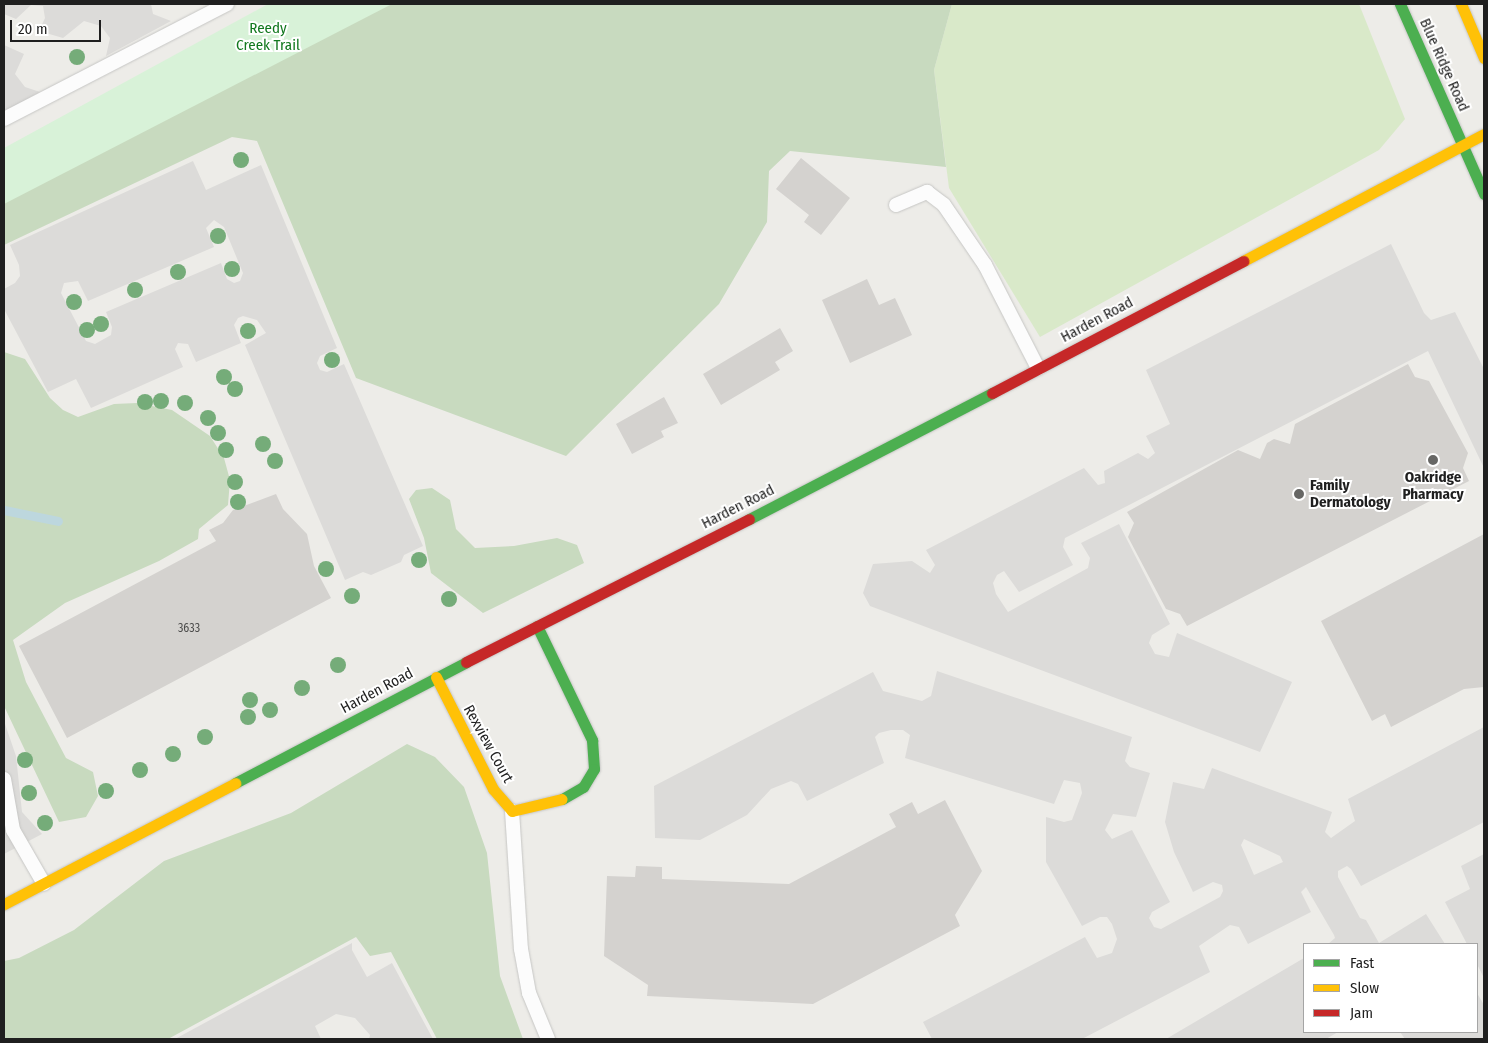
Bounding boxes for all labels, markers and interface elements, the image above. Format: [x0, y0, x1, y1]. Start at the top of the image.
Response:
scale bar [12, 10, 104, 42]
street label: Blue Ridge Road [1415, 16, 1473, 114]
park label: Reedy Creek Trail [236, 19, 300, 54]
text: 20 m [18, 20, 48, 38]
street label: Harden Road [1058, 293, 1136, 347]
marker: Oakridge Pharmacy [1427, 454, 1439, 466]
place label: Oakridge Pharmacy [1402, 468, 1464, 503]
place label: Family Dermatology [1310, 476, 1391, 511]
street label: Harden Road [699, 481, 777, 533]
marker: Family Dermatology [1292, 487, 1306, 501]
house number: 3633 [178, 622, 200, 636]
street label: Harden Road [338, 664, 416, 718]
street label: Rexview Court [459, 702, 517, 786]
legend [1303, 943, 1478, 1033]
text: Fast [1350, 954, 1374, 972]
text: Slow [1350, 979, 1379, 997]
text: Jam [1350, 1004, 1373, 1022]

